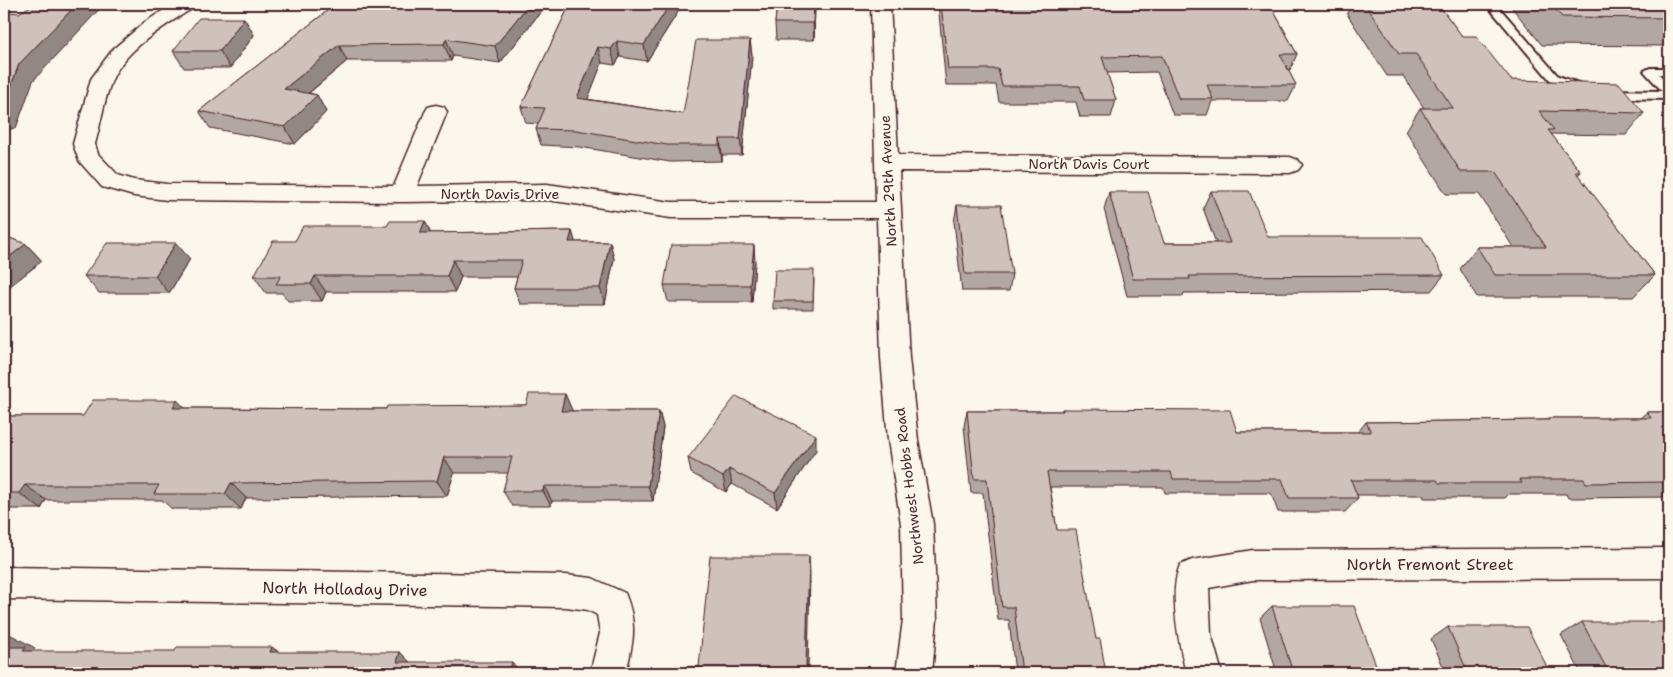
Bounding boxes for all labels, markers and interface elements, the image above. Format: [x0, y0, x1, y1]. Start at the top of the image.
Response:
street label: North 29th Avenue [876, 115, 900, 247]
street label: North Davis Court [1028, 155, 1150, 173]
street label: North Davis Drive [441, 185, 559, 203]
street label: Northwest Hobbs Road [890, 406, 928, 566]
street label: North Fremont Street [1346, 554, 1514, 575]
street label: North Holladay Drive [262, 577, 428, 601]

